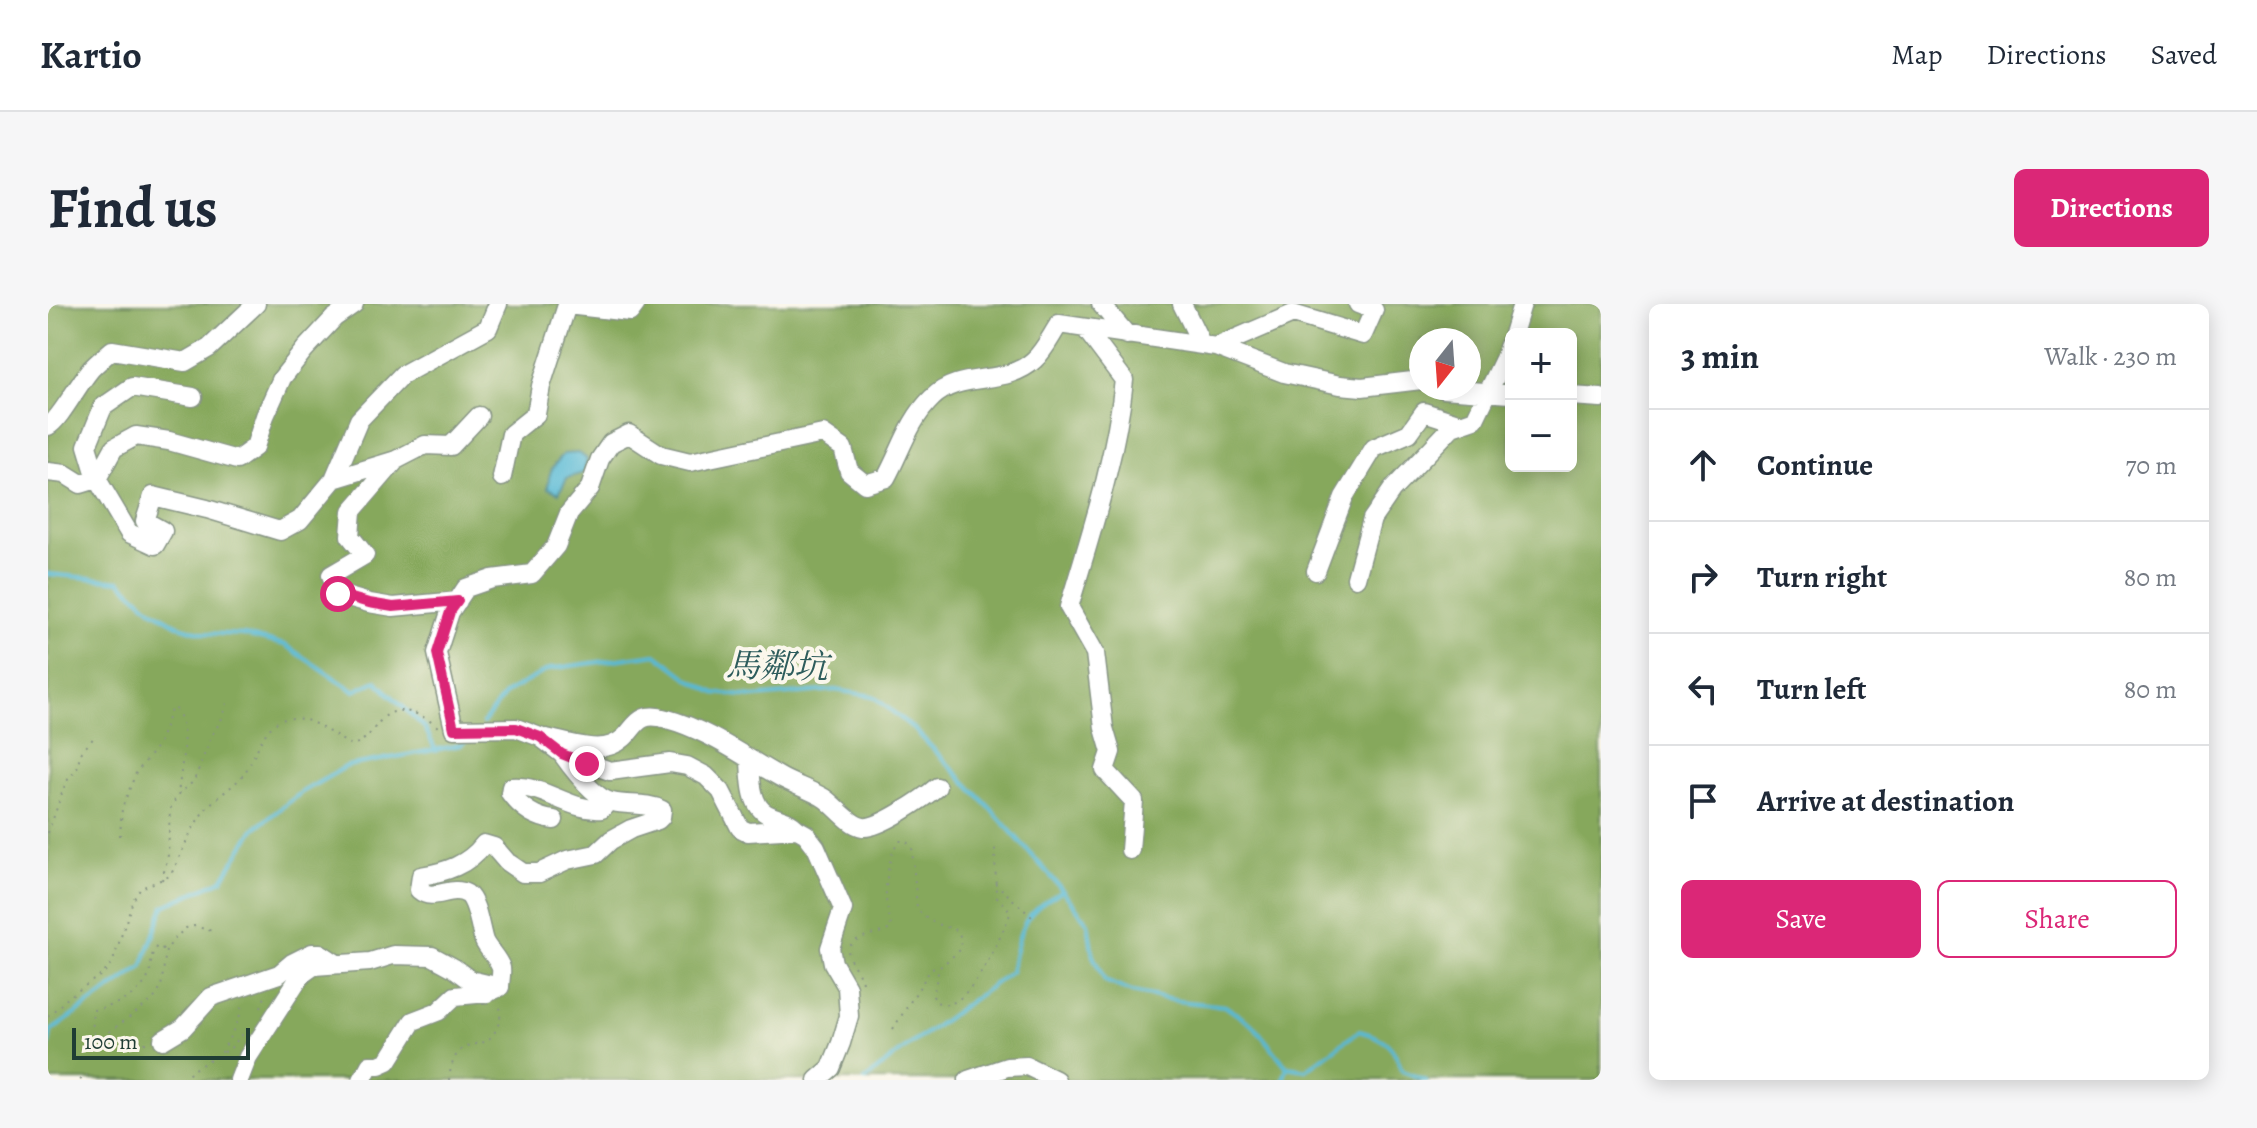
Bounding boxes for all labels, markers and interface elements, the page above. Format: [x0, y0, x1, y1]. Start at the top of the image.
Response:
text: Kartio [40, 29, 142, 81]
text: Map [1891, 36, 1942, 74]
text: Directions [1986, 36, 2107, 74]
text: Saved [2151, 36, 2217, 74]
button: Directions [2014, 169, 2209, 247]
text: Find us [48, 170, 218, 246]
north arrow [1409, 328, 1481, 400]
map controls [1505, 328, 1577, 472]
button: + [1505, 328, 1577, 400]
text: 3 min [1681, 333, 1759, 380]
text: Walk · 230 m [2044, 339, 2177, 374]
button: − [1505, 400, 1577, 472]
icon: ahead [1681, 443, 1725, 487]
text: Continue [1757, 445, 1873, 485]
text: 70 m [2125, 448, 2177, 483]
icon: right [1681, 555, 1725, 599]
text: Turn right [1757, 557, 1887, 597]
text: 80 m [2124, 560, 2177, 595]
route start [320, 576, 356, 612]
water label: 馬鄰坑 [726, 642, 833, 690]
icon: left [1681, 667, 1725, 711]
text: Turn left [1757, 669, 1866, 709]
text: 80 m [2124, 672, 2177, 707]
route end [569, 746, 605, 782]
icon: arrive [1681, 779, 1725, 823]
text: Arrive at destination [1757, 781, 2014, 821]
button: Save [1681, 880, 1921, 958]
button: Share [1937, 880, 2177, 958]
scale bar [72, 1024, 250, 1060]
text: 100 m [84, 1027, 138, 1057]

